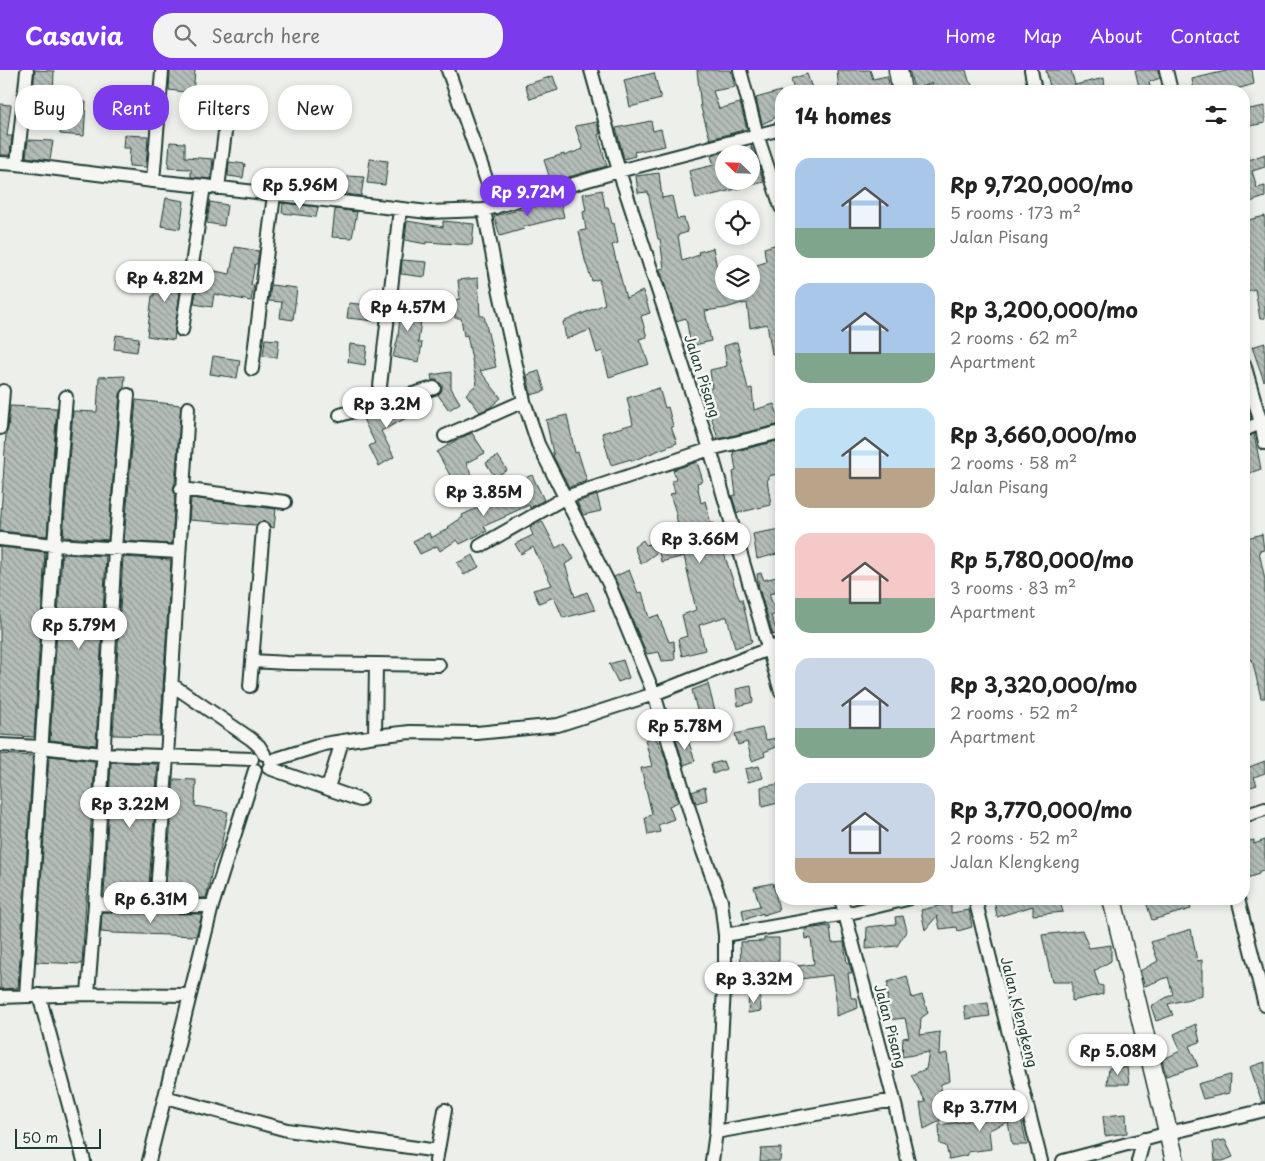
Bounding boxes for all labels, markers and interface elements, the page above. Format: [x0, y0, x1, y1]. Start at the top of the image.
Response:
search box [153, 13, 503, 58]
text: Casavia [25, 17, 123, 53]
icon: search [171, 21, 199, 49]
text: Search here [211, 21, 320, 49]
text: Home [945, 22, 995, 49]
text: Map [1023, 22, 1062, 49]
text: About [1090, 22, 1142, 49]
text: Contact [1170, 22, 1240, 49]
chip: Buy [15, 85, 83, 130]
chip: Rent [93, 85, 169, 130]
chip: Filters [179, 85, 268, 130]
chip: New [278, 85, 352, 130]
text: 14 homes [795, 99, 891, 131]
icon: filters [1202, 101, 1230, 129]
north arrow [715, 145, 760, 190]
map controls [715, 145, 760, 300]
pin: Rp 5.96M [248, 168, 352, 210]
text: Rp 9,720,000/mo [950, 168, 1133, 200]
text: Rp 5.96M [262, 172, 338, 196]
pin: Rp 9.72M [476, 174, 580, 217]
icon: home [835, 178, 895, 238]
text: Rp 9.72M [491, 179, 565, 203]
button: locate [715, 200, 760, 245]
text: 5 rooms · 173 m² [950, 200, 1081, 224]
text: Jalan Pisang [950, 224, 1049, 248]
button: layers [715, 255, 760, 300]
pin: Rp 4.82M [113, 260, 217, 303]
text: Rp 4.82M [126, 265, 204, 289]
pin: Rp 4.57M [356, 290, 460, 332]
text: Rp 3,200,000/mo [950, 293, 1138, 325]
text: Rp 4.57M [370, 294, 446, 318]
icon: home [835, 303, 895, 363]
text: 2 rooms · 62 m² [950, 325, 1078, 349]
street label: Jalan Pisang [679, 332, 726, 420]
text: Apartment [950, 349, 1035, 373]
pin: Rp 3.2M [341, 386, 433, 429]
text: Rp 3.2M [353, 391, 421, 415]
text: Rp 3,660,000/mo [950, 418, 1137, 450]
icon: home [835, 428, 895, 488]
text: 2 rooms · 58 m² [950, 450, 1077, 474]
pin: Rp 3.85M [432, 474, 536, 517]
text: Jalan Pisang [950, 474, 1049, 498]
text: Rp 3.85M [446, 479, 522, 503]
pin: Rp 3.66M [648, 522, 752, 564]
text: Rp 3.66M [661, 526, 739, 550]
text: Rp 5,780,000/mo [950, 543, 1134, 575]
icon: home [835, 553, 895, 613]
text: 3 rooms · 83 m² [950, 575, 1076, 599]
text: Apartment [950, 599, 1035, 623]
pin: Rp 5.79M [27, 608, 131, 650]
text: Rp 5.79M [42, 612, 116, 636]
text: Rp 3,320,000/mo [950, 668, 1137, 700]
icon: home [835, 678, 895, 738]
text: 2 rooms · 52 m² [950, 700, 1078, 724]
pin: Rp 5.78M [633, 708, 737, 751]
text: Rp 5.78M [648, 713, 722, 737]
text: Apartment [950, 724, 1035, 748]
pin: Rp 3.22M [78, 786, 182, 829]
text: Rp 3.22M [91, 791, 169, 815]
text: Rp 3,770,000/mo [950, 793, 1132, 825]
icon: home [835, 803, 895, 863]
text: 2 rooms · 52 m² [950, 825, 1078, 849]
text: Jalan Klengkeng [950, 849, 1080, 873]
pin: Rp 6.31M [99, 882, 203, 924]
text: Rp 6.31M [115, 886, 187, 910]
street label: Jalan Klengkeng [996, 954, 1043, 1069]
pin: Rp 3.32M [702, 962, 806, 1004]
text: Rp 3.32M [715, 966, 793, 990]
street label: Jalan Pisang [869, 982, 912, 1070]
pin: Rp 5.08M [1066, 1034, 1170, 1076]
text: Rp 5.08M [1079, 1038, 1157, 1062]
pin: Rp 3.77M [928, 1090, 1032, 1132]
text: Rp 3.77M [943, 1094, 1017, 1118]
scale bar [15, 1126, 101, 1149]
text: 50 m [22, 1127, 58, 1148]

